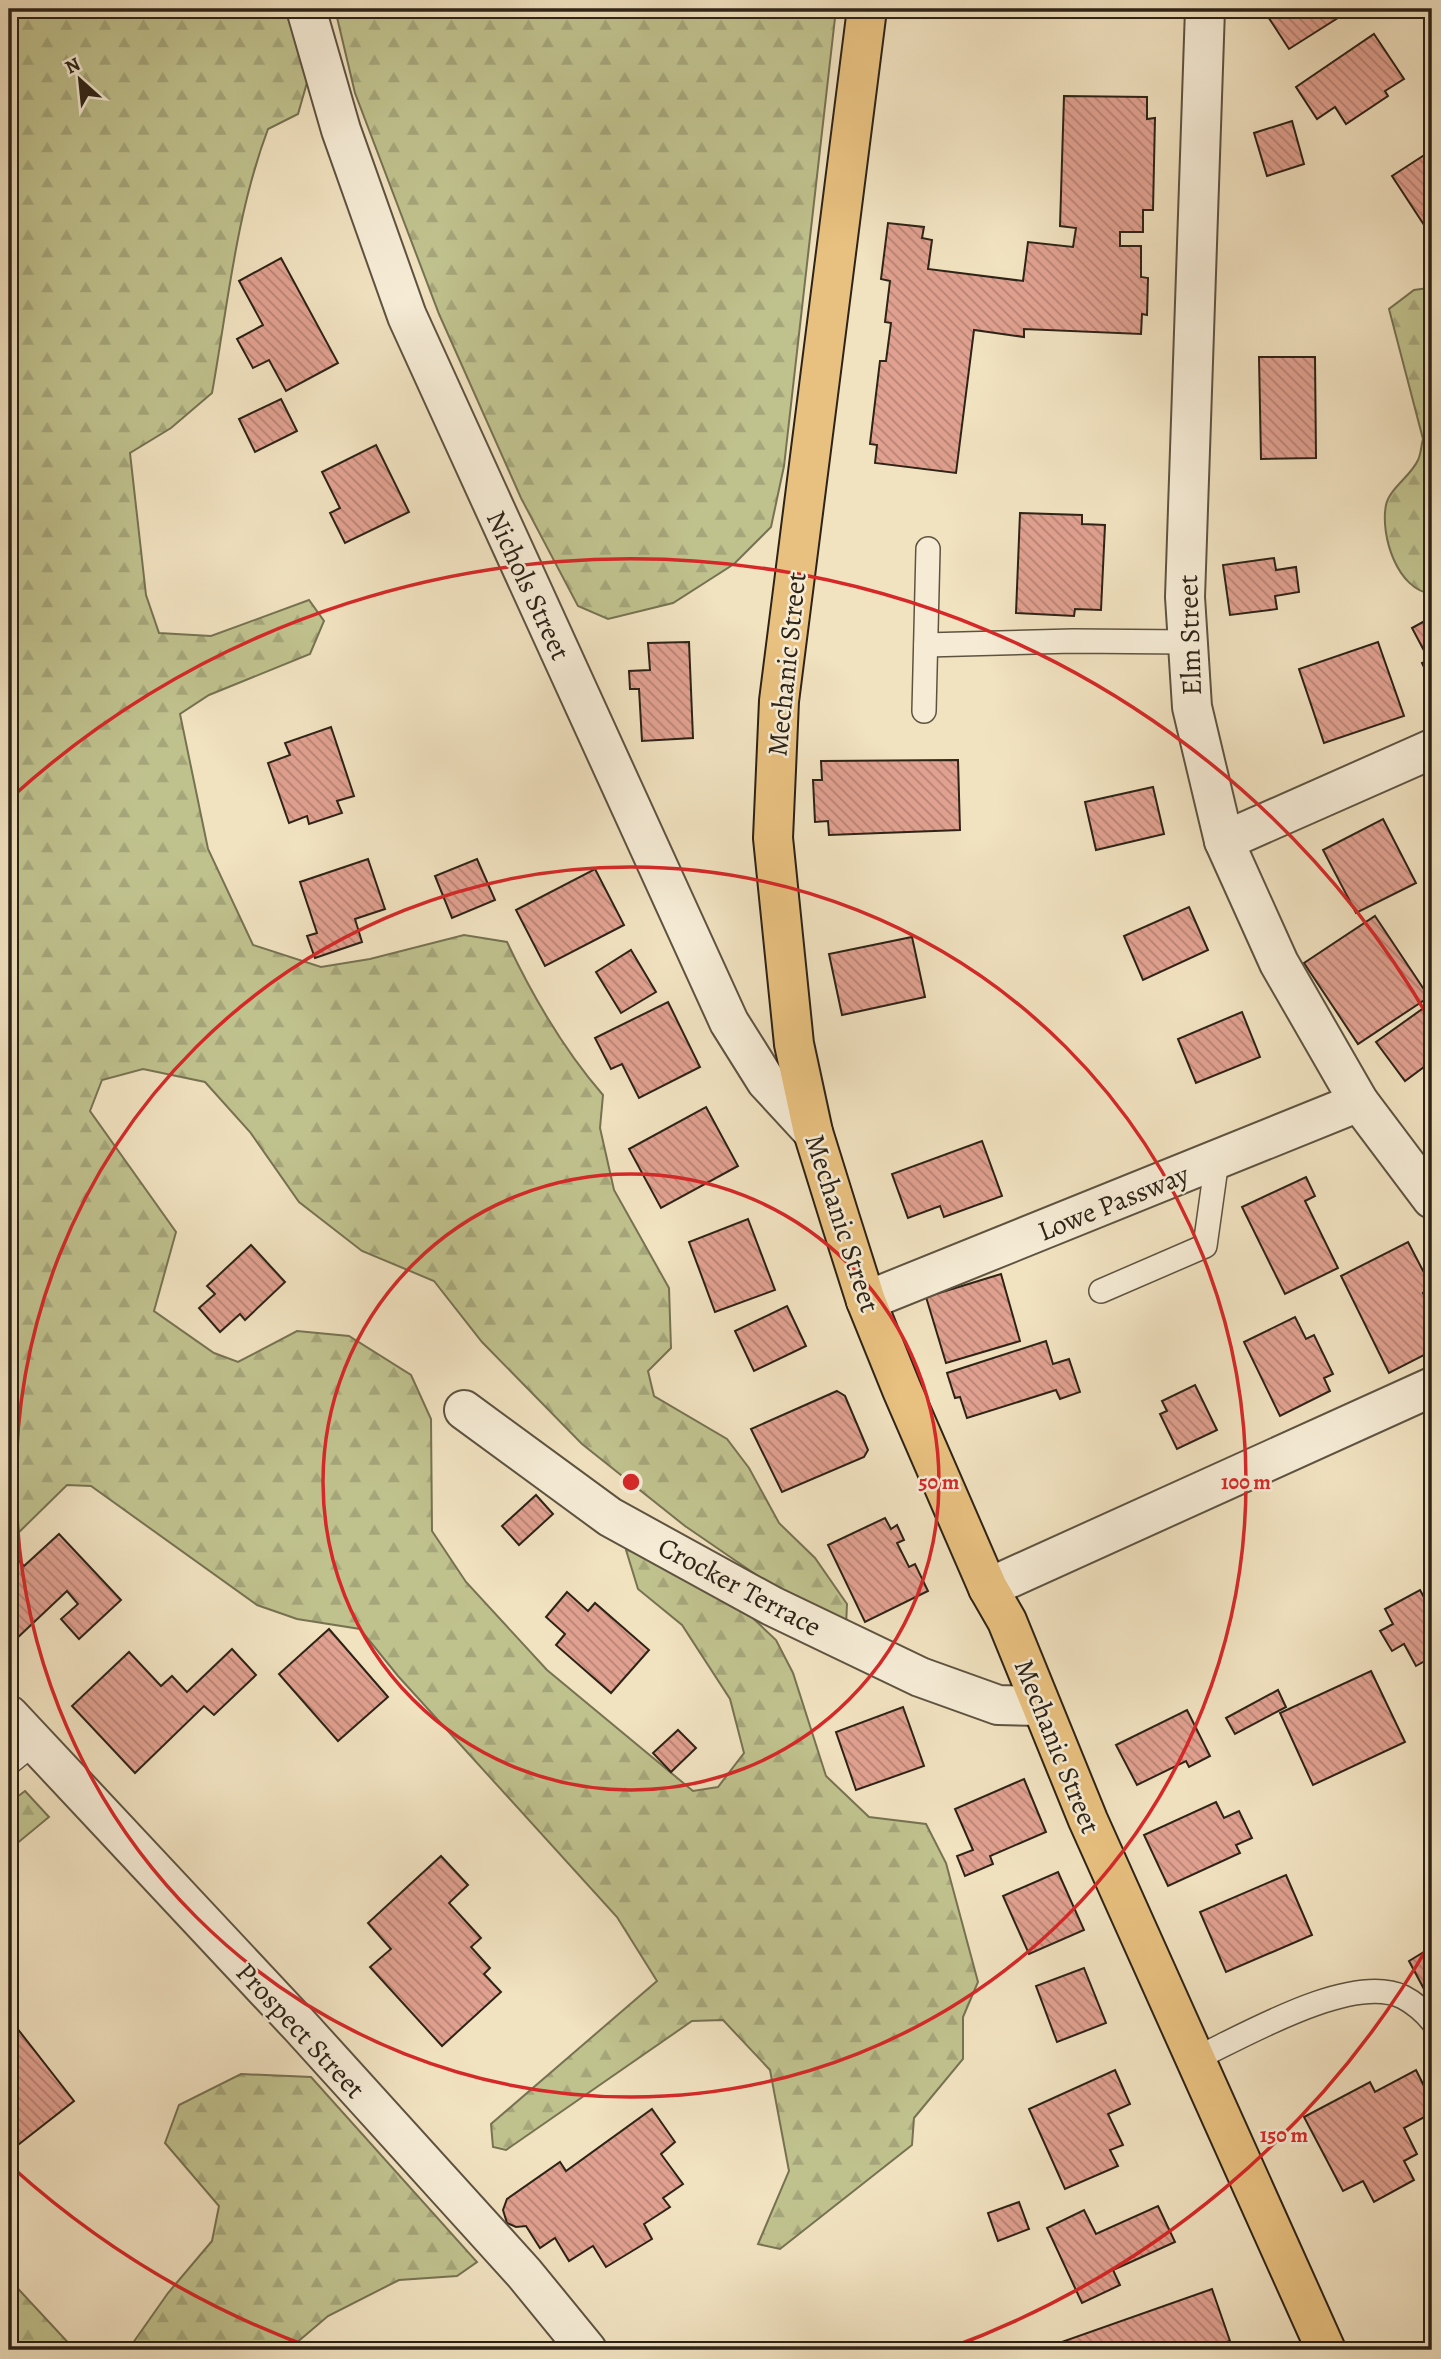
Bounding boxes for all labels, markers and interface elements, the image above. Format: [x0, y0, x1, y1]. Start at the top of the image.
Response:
north arrow [46, 46, 116, 116]
text: N [61, 51, 85, 80]
street label: Nichols Street [477, 504, 579, 666]
street label: Mechanic Street [758, 570, 816, 758]
street label: Elm Street [1169, 574, 1211, 696]
street label: Mechanic Street [795, 1129, 889, 1317]
street label: Lowe Passway [1032, 1155, 1195, 1250]
text: 50 m [919, 1468, 960, 1496]
text: 100 m [1221, 1468, 1271, 1496]
centre of rings [619, 1470, 643, 1494]
street label: Crocker Terrace [651, 1528, 828, 1646]
street label: Mechanic Street [1005, 1653, 1109, 1839]
street label: Prospect Street [227, 1954, 373, 2107]
text: 150 m [1260, 2121, 1309, 2149]

